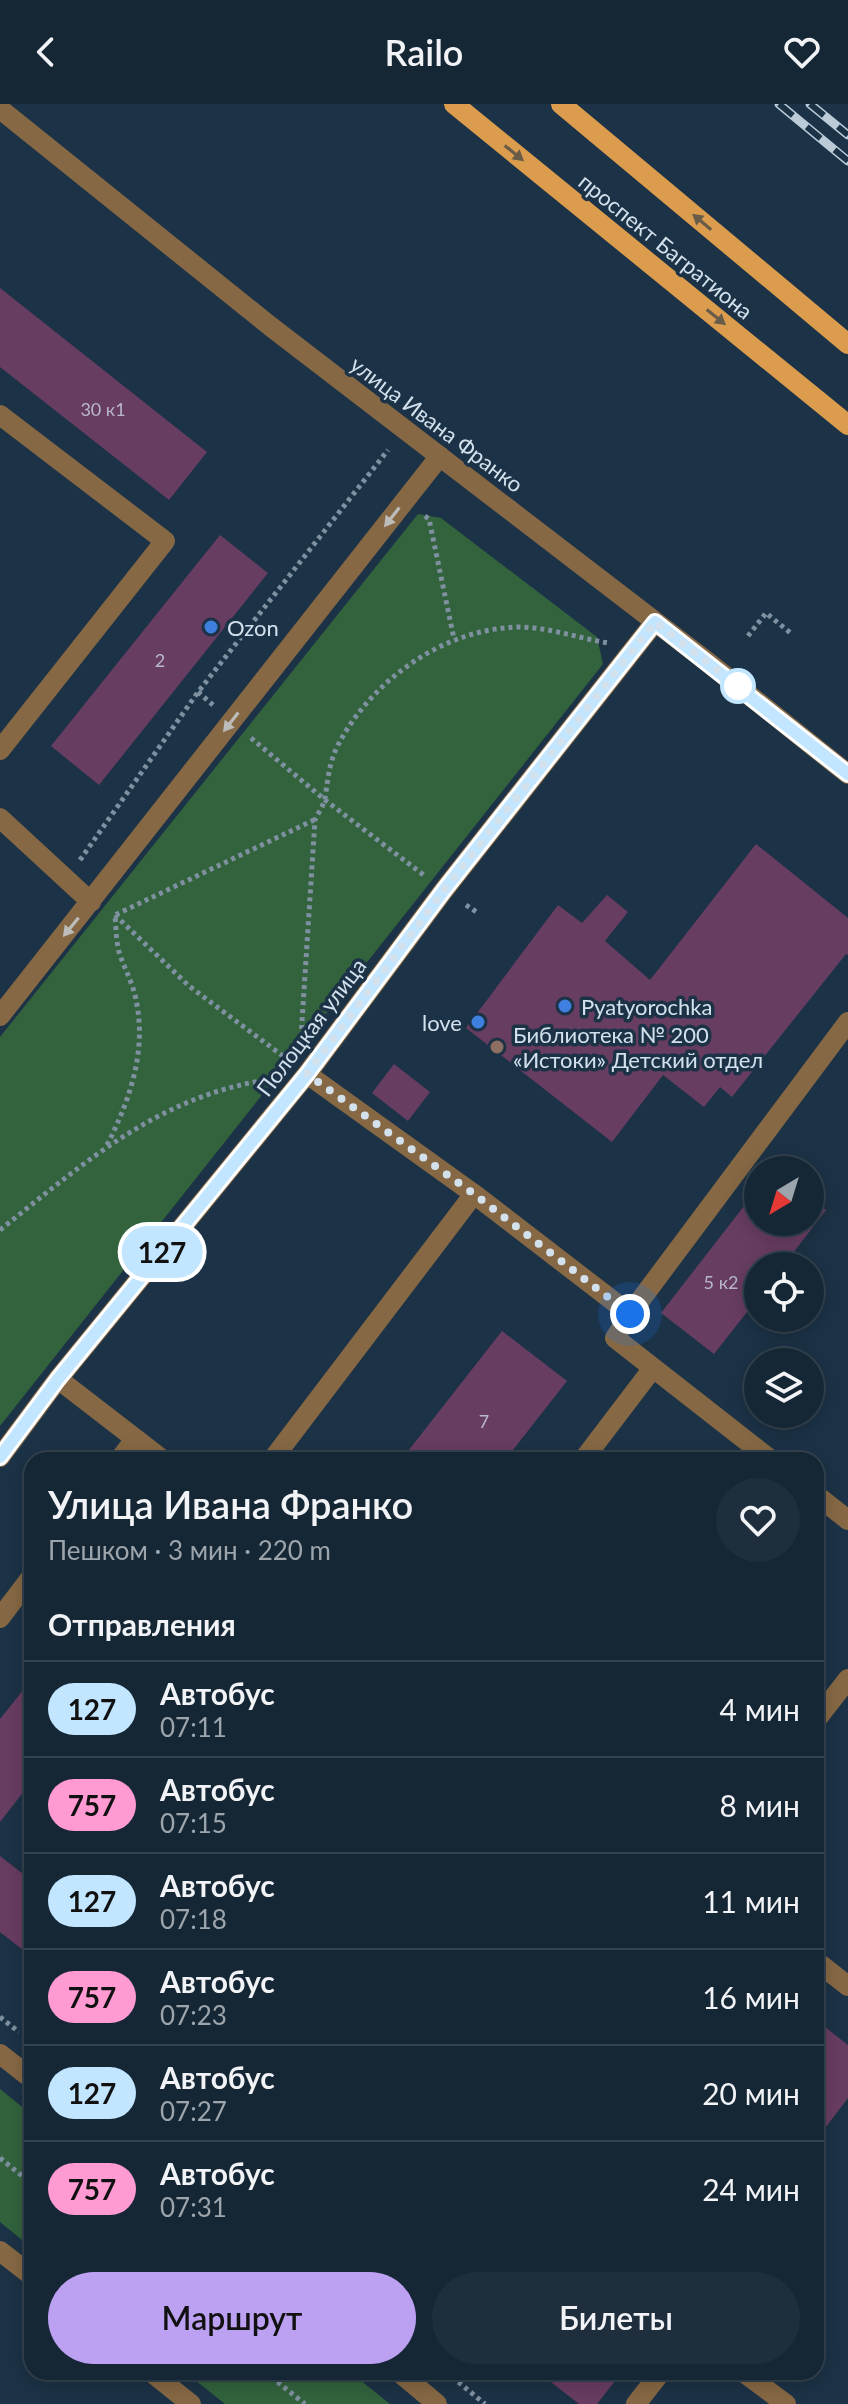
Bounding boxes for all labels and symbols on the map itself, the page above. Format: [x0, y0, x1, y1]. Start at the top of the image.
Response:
one-way arrow [504, 144, 524, 161]
street label: проспект Багратиона [574, 168, 758, 324]
one-way arrow [692, 214, 712, 231]
one-way arrow [706, 309, 726, 325]
street label: улица Ивана Франко [345, 350, 529, 498]
house number: 30 к1 [80, 398, 126, 420]
one-way arrow [384, 507, 401, 527]
place label: Ozon [227, 614, 279, 641]
marker: Ozon [202, 618, 220, 636]
house number: 2 [155, 649, 165, 671]
unlabelled marker [721, 669, 755, 703]
one-way arrow [223, 712, 240, 732]
one-way arrow [63, 917, 80, 937]
street label: Полоцкая улица [250, 953, 372, 1101]
place label: Pyatyorochka [581, 993, 712, 1020]
marker: Pyatyorochka [556, 997, 574, 1015]
place label: love [422, 1009, 462, 1036]
marker: love [469, 1013, 487, 1031]
place label: Библиотека № 200 «Истоки» Детский отдел [513, 1021, 763, 1073]
marker: Библиотека № 200 «Истоки» Детский отдел [488, 1038, 506, 1056]
north arrow [744, 1156, 824, 1236]
line badge: 127 [116, 1226, 208, 1278]
house number: 5 к2 [704, 1271, 738, 1293]
your location [610, 1294, 650, 1334]
house number: 7 [479, 1410, 489, 1432]

